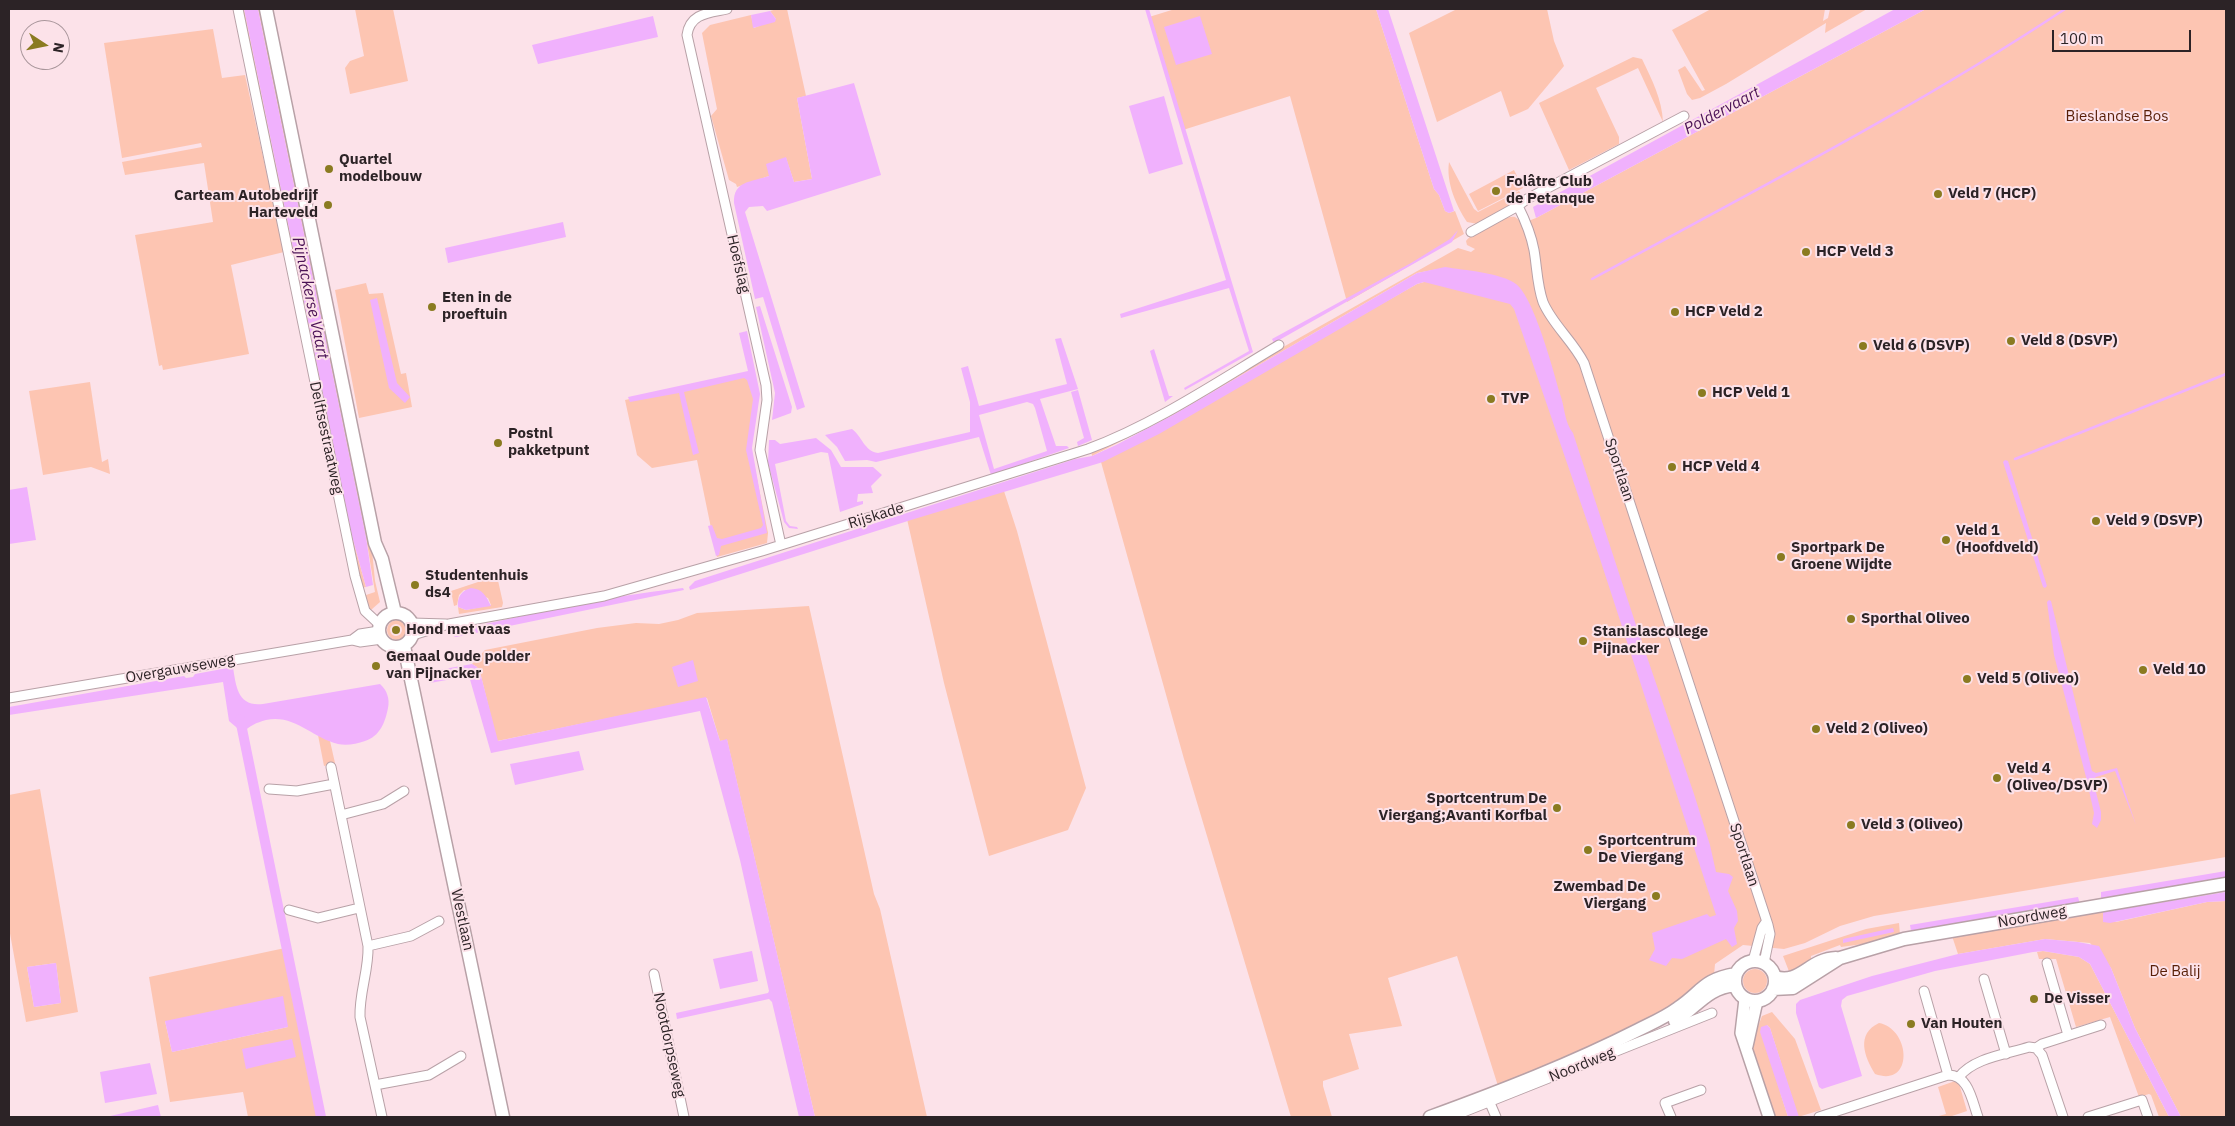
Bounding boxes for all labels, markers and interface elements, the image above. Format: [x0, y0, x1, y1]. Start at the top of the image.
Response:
north arrow [20, 20, 70, 70]
scale bar [2055, 20, 2194, 52]
text: 100 m [2060, 29, 2104, 48]
text: N [49, 41, 69, 54]
water label: Poldervaart [1681, 83, 1763, 139]
park label: Bieslandse Bos [2066, 108, 2168, 126]
place label: Quartel modelbouw [339, 151, 422, 186]
marker: Quartel modelbouw [323, 163, 335, 175]
place label: Folâtre Club de Petanque [1506, 173, 1595, 208]
marker: Folâtre Club de Petanque [1490, 185, 1502, 197]
place label: Veld 7 (HCP) [1948, 185, 2036, 203]
place label: Carteam Autobedrijf Harteveld [174, 187, 318, 222]
marker: Veld 7 (HCP) [1932, 188, 1944, 200]
marker: Carteam Autobedrijf Harteveld [322, 199, 334, 211]
street label: Hoefslag [723, 233, 753, 295]
water label: Pijnackerse Vaart [288, 235, 332, 361]
place label: HCP Veld 3 [1816, 243, 1894, 261]
marker: HCP Veld 3 [1800, 246, 1812, 258]
place label: Eten in de proeftuin [442, 289, 512, 324]
marker: Eten in de proeftuin [426, 301, 438, 313]
place label: HCP Veld 2 [1685, 303, 1763, 321]
marker: HCP Veld 2 [1669, 306, 1681, 318]
place label: Veld 8 (DSVP) [2021, 332, 2118, 350]
marker: Veld 8 (DSVP) [2005, 335, 2017, 347]
place label: Veld 6 (DSVP) [1873, 337, 1970, 355]
marker: Veld 6 (DSVP) [1857, 340, 1869, 352]
street label: Delftsestraatweg [305, 380, 347, 496]
place label: HCP Veld 1 [1712, 384, 1790, 402]
marker: HCP Veld 1 [1696, 387, 1708, 399]
place label: TVP [1501, 390, 1529, 408]
marker: TVP [1485, 393, 1497, 405]
place label: Postnl pakketpunt [508, 425, 589, 460]
street label: Sportlaan [1600, 436, 1638, 504]
marker: Postnl pakketpunt [492, 437, 504, 449]
place label: HCP Veld 4 [1682, 458, 1760, 476]
marker: HCP Veld 4 [1666, 461, 1678, 473]
street label: Rijskade [846, 499, 906, 533]
place label: Veld 9 (DSVP) [2106, 512, 2203, 530]
marker: Veld 9 (DSVP) [2090, 515, 2102, 527]
place label: Veld 1 (Hoofdveld) [1956, 522, 2038, 557]
marker: Veld 1 (Hoofdveld) [1940, 534, 1952, 546]
place label: Sportpark De Groene Wijdte [1791, 539, 1892, 574]
marker: Sportpark De Groene Wijdte [1775, 551, 1787, 563]
place label: Studentenhuis ds4 [425, 567, 528, 602]
marker: Studentenhuis ds4 [409, 579, 421, 591]
place label: Sporthal Oliveo [1861, 610, 1970, 628]
marker: Sporthal Oliveo [1845, 613, 1857, 625]
place label: Hond met vaas [406, 621, 511, 639]
place label: Stanislascollege Pijnacker [1593, 623, 1708, 658]
marker: Hond met vaas [390, 624, 402, 636]
marker: Stanislascollege Pijnacker [1577, 635, 1589, 647]
place label: Gemaal Oude polder van Pijnacker [386, 648, 530, 683]
street label: Overgauwseweg [124, 651, 236, 687]
marker: Gemaal Oude polder van Pijnacker [370, 660, 382, 672]
place label: Veld 10 [2153, 661, 2206, 679]
marker: Veld 10 [2137, 664, 2149, 676]
place label: Veld 5 (Oliveo) [1977, 670, 2079, 688]
marker: Veld 5 (Oliveo) [1961, 673, 1973, 685]
place label: Veld 2 (Oliveo) [1826, 720, 1928, 738]
marker: Veld 2 (Oliveo) [1810, 723, 1822, 735]
place label: Veld 4 (Oliveo/DSVP) [2007, 760, 2108, 795]
marker: Veld 4 (Oliveo/DSVP) [1991, 772, 2003, 784]
place label: Sportcentrum De Viergang;Avanti Korfbal [1379, 790, 1547, 825]
marker: Sportcentrum De Viergang;Avanti Korfbal [1551, 802, 1563, 814]
place label: Veld 3 (Oliveo) [1861, 816, 1963, 834]
marker: Veld 3 (Oliveo) [1845, 819, 1857, 831]
street label: Sportlaan [1725, 821, 1763, 889]
place label: Sportcentrum De Viergang [1598, 832, 1696, 867]
marker: Sportcentrum De Viergang [1582, 844, 1594, 856]
place label: Zwembad De Viergang [1553, 878, 1646, 913]
street label: Westlaan [447, 888, 477, 952]
marker: Zwembad De Viergang [1650, 890, 1662, 902]
street label: Noordweg [1996, 902, 2068, 932]
park label: De Balij [2149, 963, 2201, 981]
place label: De Visser [2044, 990, 2110, 1008]
street label: Nootdorpseweg [649, 991, 689, 1099]
marker: De Visser [2028, 993, 2040, 1005]
place label: Van Houten [1921, 1015, 2002, 1033]
marker: Van Houten [1905, 1018, 1917, 1030]
street label: Noordweg [1547, 1044, 1617, 1086]

